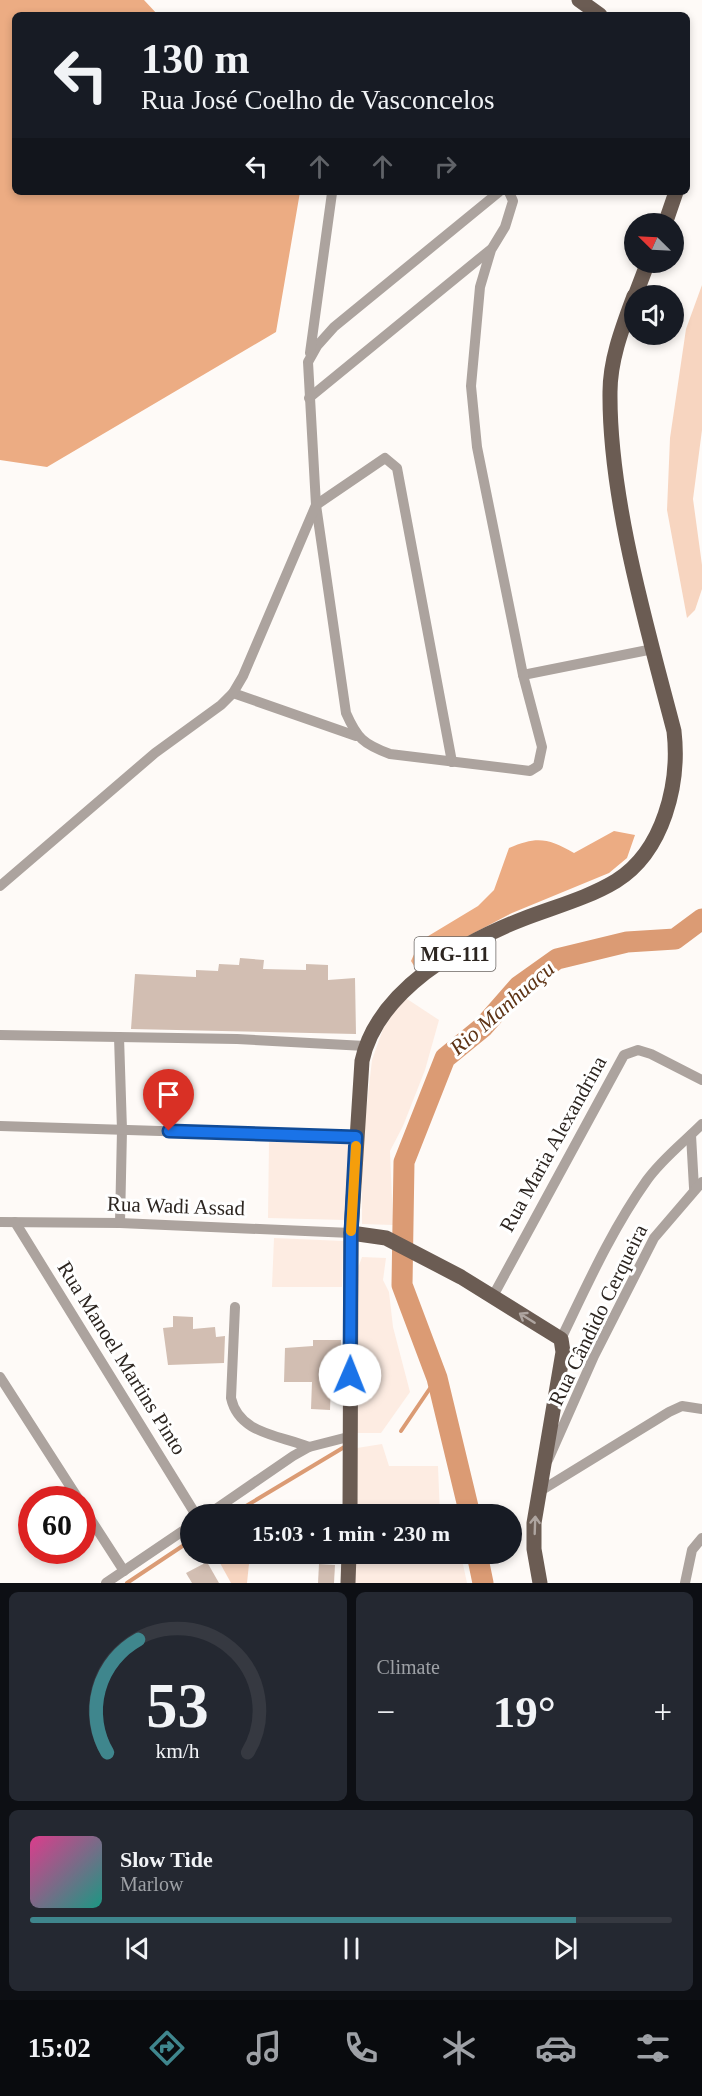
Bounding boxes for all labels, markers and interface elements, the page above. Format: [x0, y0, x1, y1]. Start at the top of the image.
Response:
icon: left [42, 36, 120, 114]
text: 130 m [141, 36, 250, 82]
text: Rua José Coelho de Vasconcelos [141, 85, 494, 115]
icon: left [240, 150, 273, 183]
icon: ahead [303, 150, 336, 183]
icon: ahead [366, 150, 399, 183]
icon: right [429, 150, 462, 183]
north arrow [624, 213, 684, 273]
map controls [624, 213, 684, 345]
button: sound [624, 285, 684, 345]
road number: MG-111 [414, 937, 496, 971]
water label: Rio Manhuaçu [444, 956, 559, 1061]
street label: Rua Maria Alexandrina [495, 1051, 612, 1236]
pin [143, 1069, 194, 1131]
icon: arrive [152, 1078, 185, 1111]
street label: Rua Wadi Assad [107, 1192, 246, 1220]
street label: Rua Cândido Cerqueira [544, 1220, 653, 1409]
street label: Rua Manoel Martins Pinto [53, 1257, 191, 1459]
one-way arrow [519, 1311, 536, 1323]
position arrow [318, 1343, 382, 1407]
speed limit sign: 60 [18, 1486, 96, 1564]
one-way arrow [529, 1516, 540, 1535]
text: 15:03 · 1 min · 230 m [252, 1521, 450, 1546]
text: Climate [377, 1656, 440, 1678]
text: 53 [147, 1671, 209, 1740]
text: 19° [493, 1687, 556, 1737]
text: − [377, 1694, 395, 1730]
text: + [653, 1694, 672, 1730]
text: km/h [156, 1740, 200, 1764]
text: Slow Tide [120, 1847, 213, 1872]
text: Marlow [120, 1873, 183, 1895]
icon: previous [121, 1932, 154, 1965]
icon: pause [335, 1932, 368, 1965]
icon: next [549, 1932, 582, 1965]
icon: directions [146, 2027, 188, 2069]
icon: music [243, 2027, 285, 2069]
icon: phone [340, 2027, 382, 2069]
icon: climate [438, 2027, 480, 2069]
icon: car [535, 2027, 577, 2069]
icon: filters [632, 2027, 674, 2069]
text: 15:02 [28, 2033, 91, 2063]

